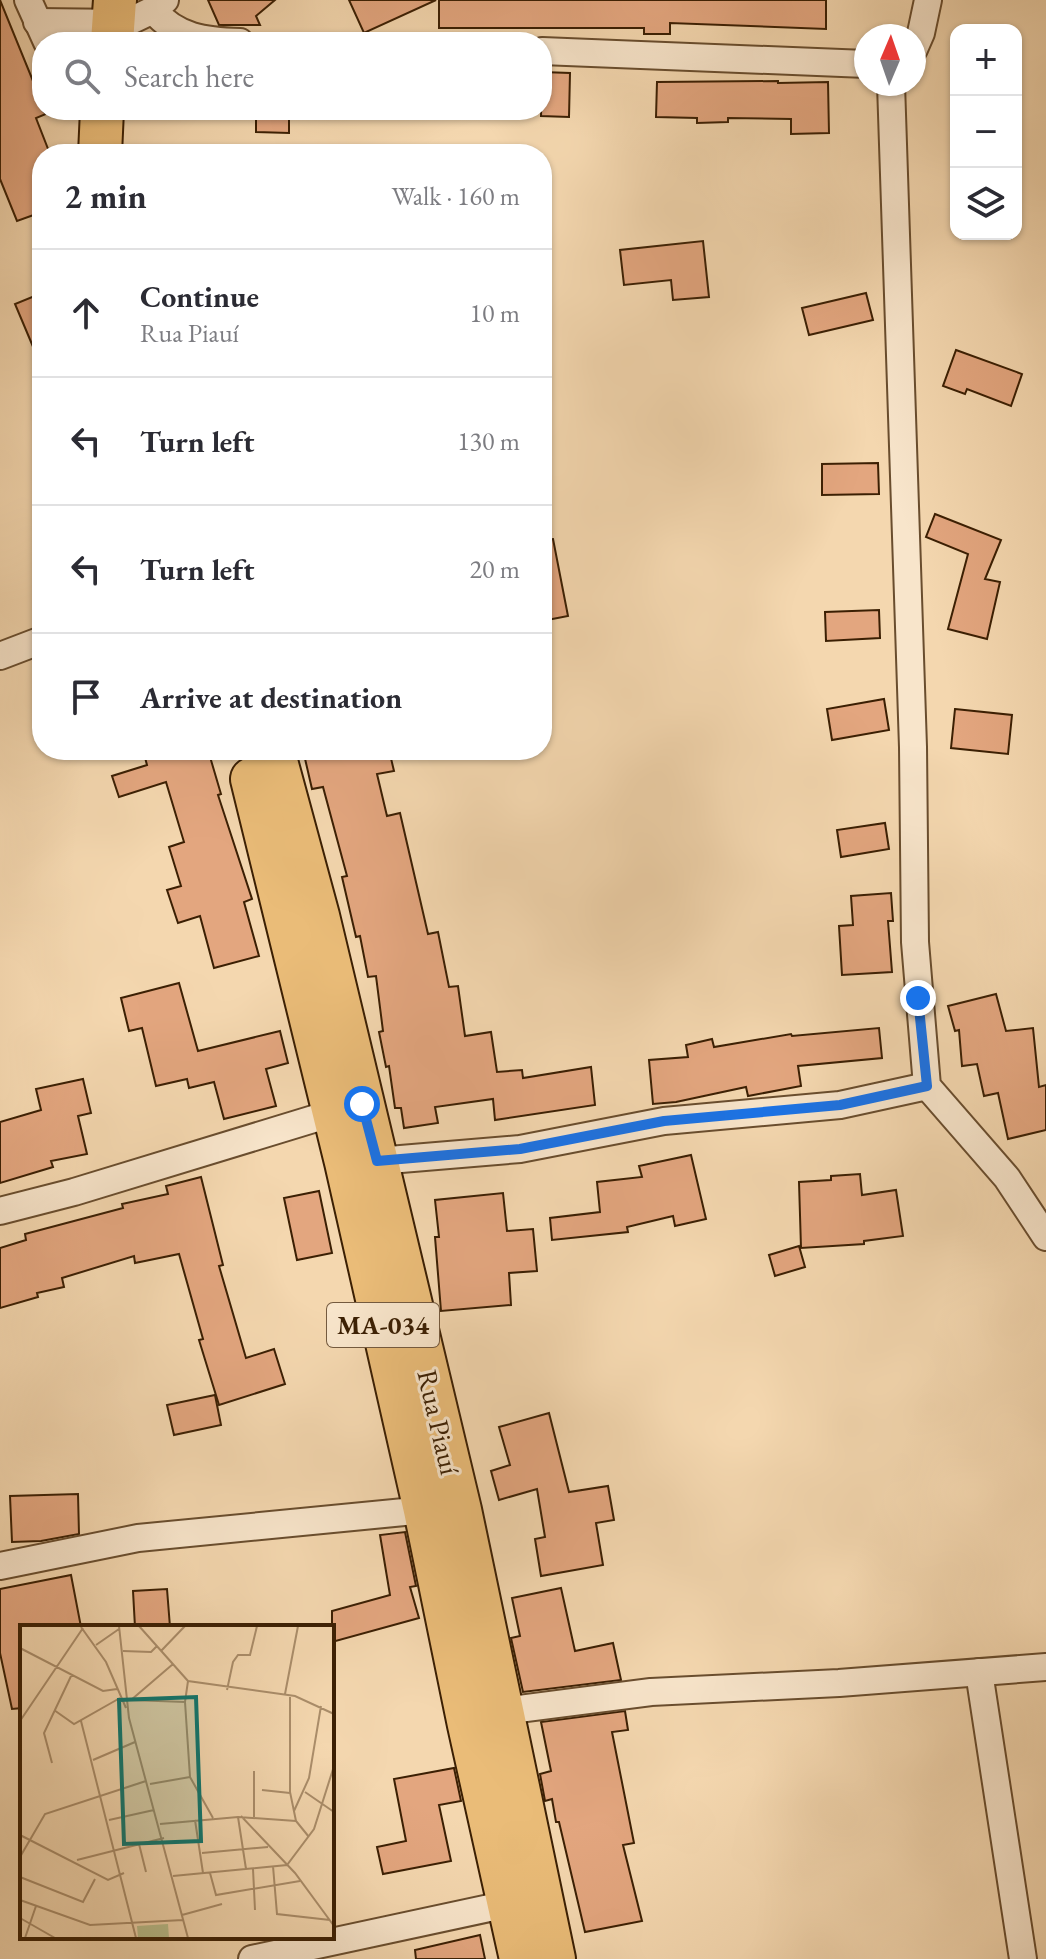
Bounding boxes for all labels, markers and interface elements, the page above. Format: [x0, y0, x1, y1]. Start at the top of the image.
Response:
north arrow [854, 24, 926, 96]
map controls [950, 24, 1022, 240]
button: + [950, 24, 1022, 96]
search box [32, 32, 552, 120]
icon: search [60, 54, 104, 98]
text: Search here [124, 57, 254, 96]
button: − [950, 96, 1022, 168]
button: layers [950, 168, 1022, 240]
text: 2 min [64, 174, 147, 218]
text: Walk · 160 m [392, 179, 520, 213]
text: Continue [140, 277, 259, 316]
icon: ahead [64, 291, 108, 335]
text: 10 m [470, 296, 520, 330]
text: Rua Piauí [140, 316, 239, 350]
icon: left [64, 419, 108, 463]
text: Turn left [140, 422, 254, 461]
text: 130 m [457, 424, 520, 458]
icon: left [64, 547, 108, 591]
text: Turn left [140, 550, 254, 589]
text: 20 m [470, 552, 520, 586]
icon: arrive [64, 675, 108, 719]
text: Arrive at destination [140, 678, 402, 717]
route end [900, 980, 936, 1016]
route start [344, 1086, 380, 1122]
road number: MA-034 [327, 1303, 439, 1347]
street label: Rua Piauí [409, 1366, 469, 1478]
inset map [20, 1625, 334, 1939]

